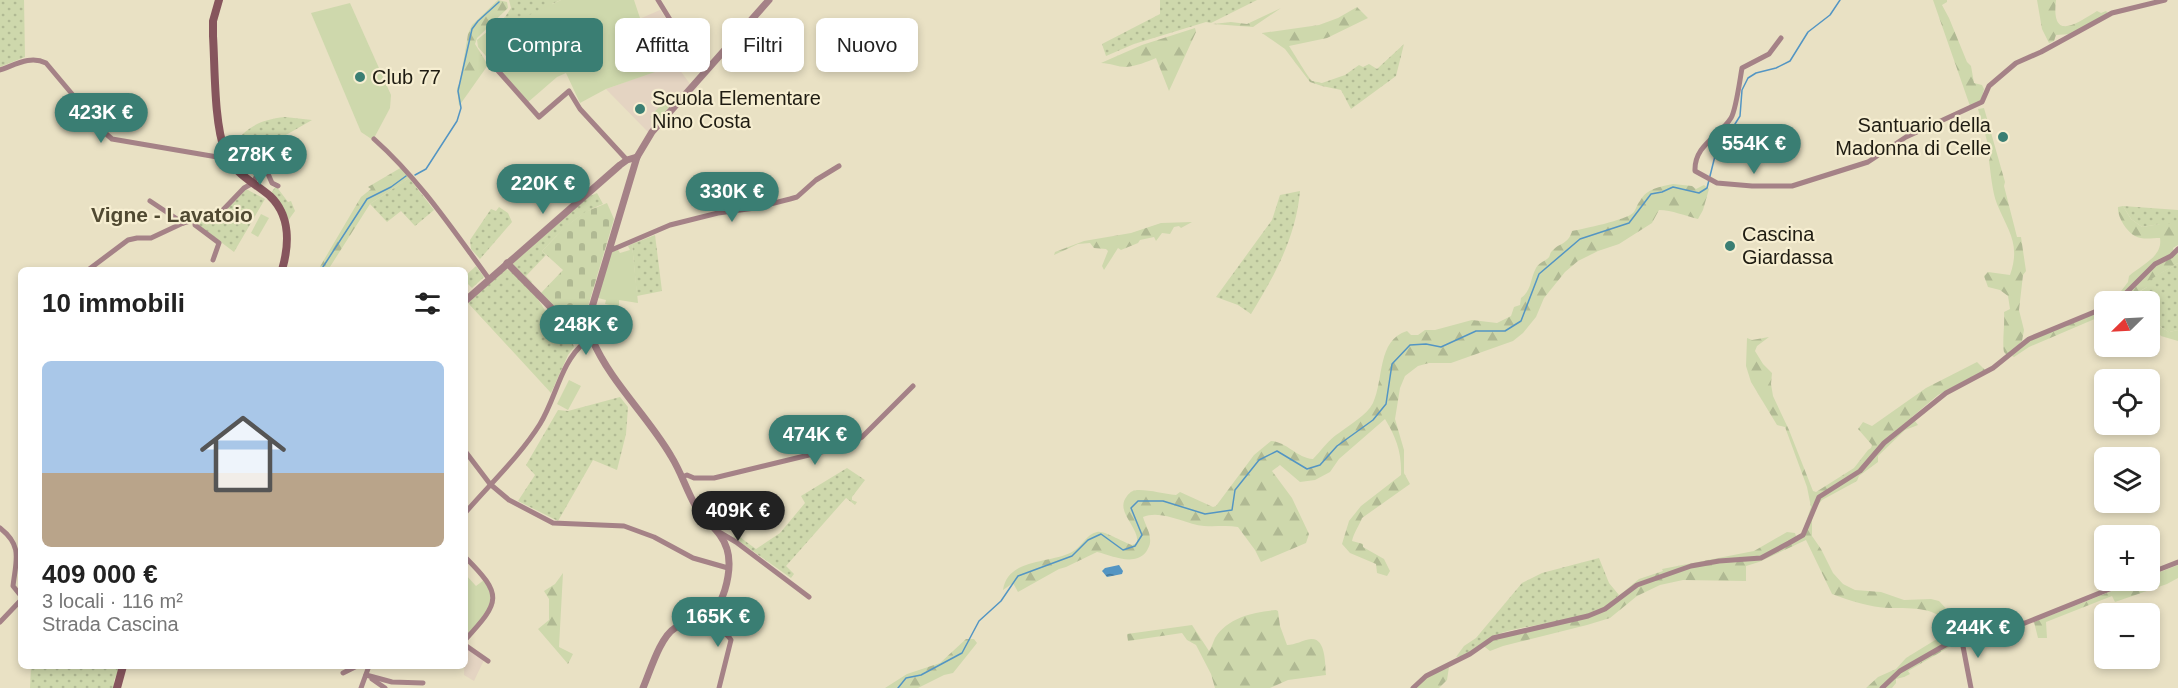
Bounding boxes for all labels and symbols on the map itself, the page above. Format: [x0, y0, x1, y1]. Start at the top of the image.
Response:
place label: Club 77 [372, 66, 441, 88]
marker: Club 77 [353, 70, 367, 84]
place label: Scuola Elementare Nino Costa [652, 87, 821, 132]
pin: 423K € [52, 93, 150, 144]
marker: Scuola Elementare Nino Costa [633, 102, 647, 116]
place label: Santuario della Madonna di Celle [1835, 114, 1992, 159]
pin: 554K € [1705, 124, 1803, 175]
marker: Santuario della Madonna di Celle [1996, 130, 2010, 144]
pin: 278K € [211, 135, 309, 186]
pin: 220K € [494, 164, 592, 215]
pin: 330K € [683, 172, 781, 223]
district label: Vigne - Lavatoio [91, 203, 253, 226]
place label: Cascina Giardassa [1742, 223, 1834, 268]
marker: Cascina Giardassa [1723, 239, 1737, 253]
north arrow [2094, 291, 2160, 357]
pin: 248K € [537, 305, 635, 356]
pin: 474K € [766, 415, 864, 466]
pin: 409K € [689, 491, 787, 542]
pin: 165K € [669, 597, 767, 648]
pin: 244K € [1929, 608, 2027, 659]

